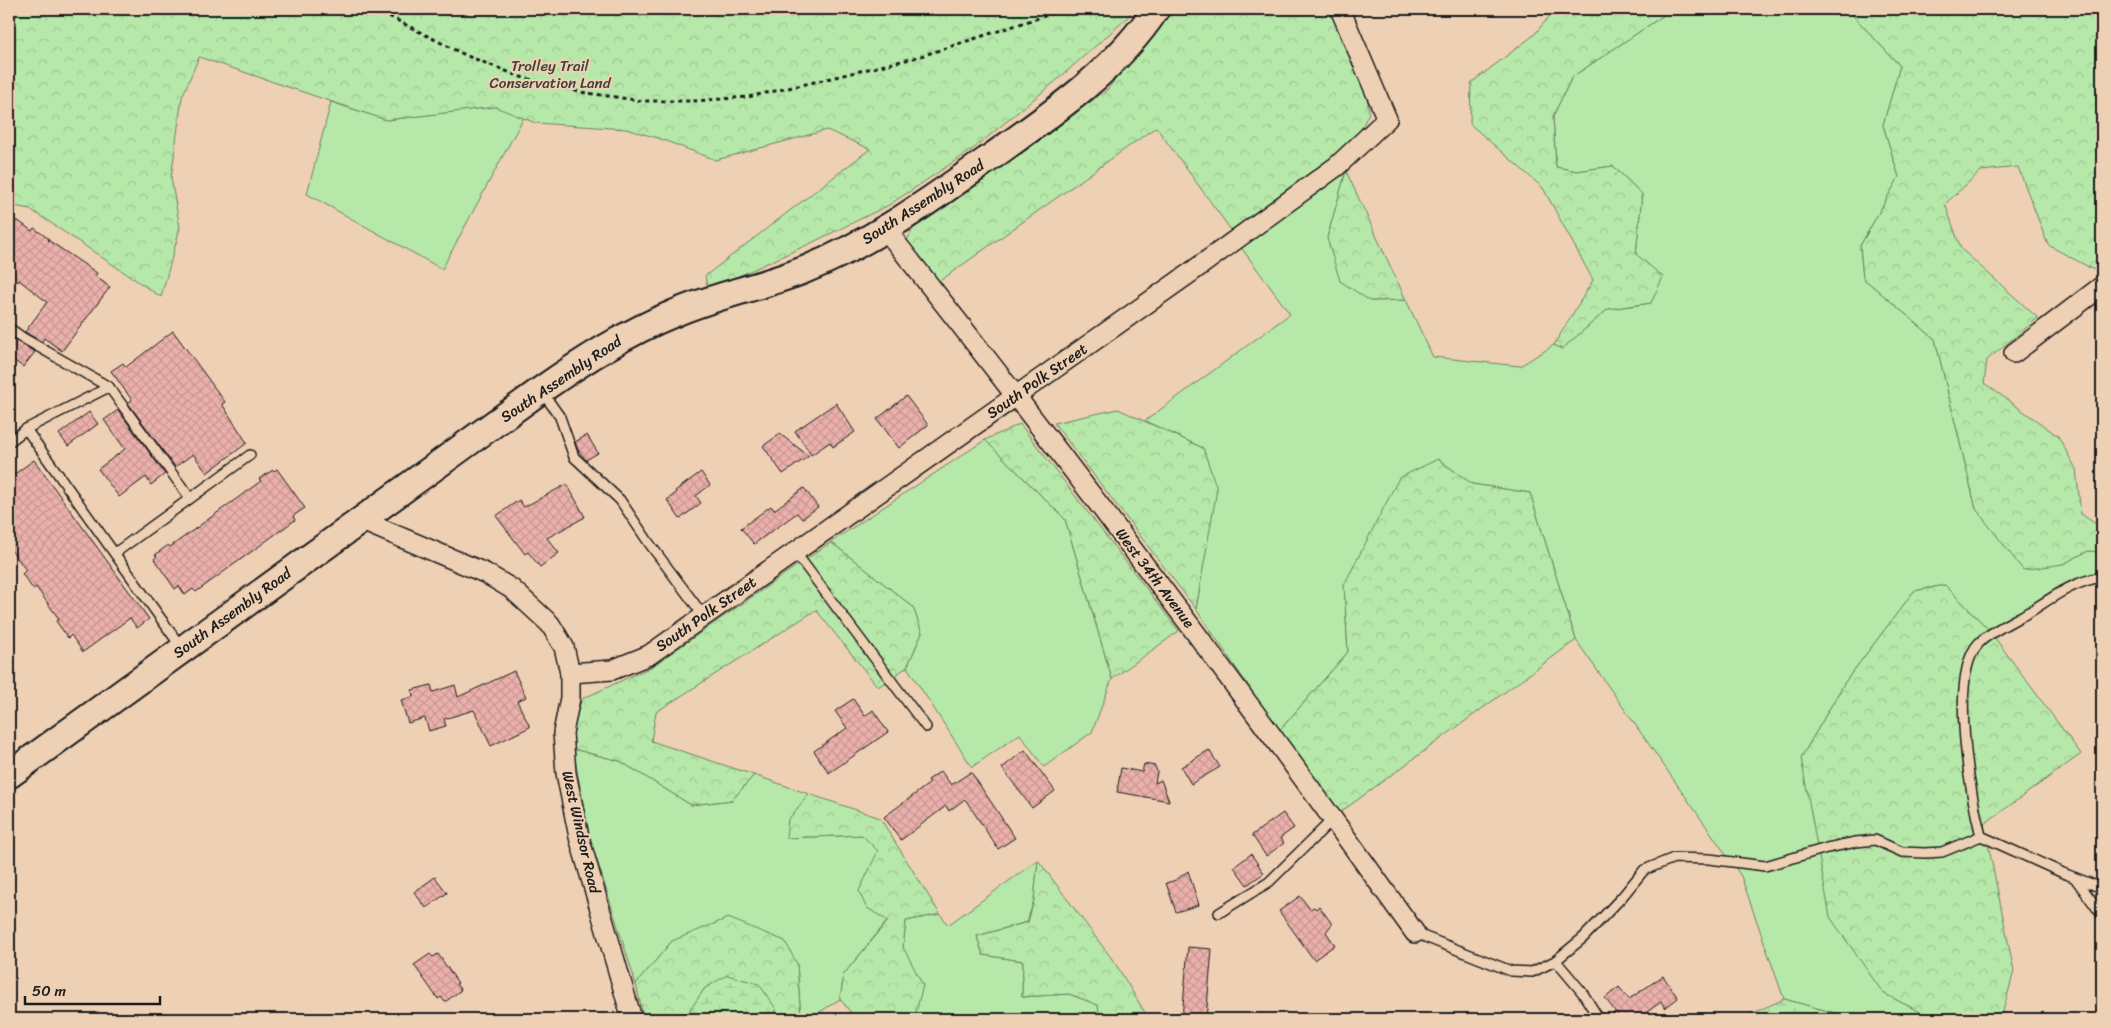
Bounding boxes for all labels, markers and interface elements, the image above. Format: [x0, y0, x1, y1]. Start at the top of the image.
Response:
park label: Trolley Trail Conservation Land [489, 53, 612, 96]
street label: South Assembly Road [857, 152, 990, 251]
street label: South Assembly Road [495, 328, 628, 429]
street label: South Polk Street [981, 336, 1093, 426]
street label: West 34th Avenue [1109, 522, 1201, 634]
street label: South Assembly Road [167, 560, 298, 665]
street label: South Polk Street [650, 569, 762, 659]
street label: West Windsor Road [554, 768, 608, 897]
scale bar [25, 973, 160, 1005]
text: 50 m [32, 978, 67, 1004]

